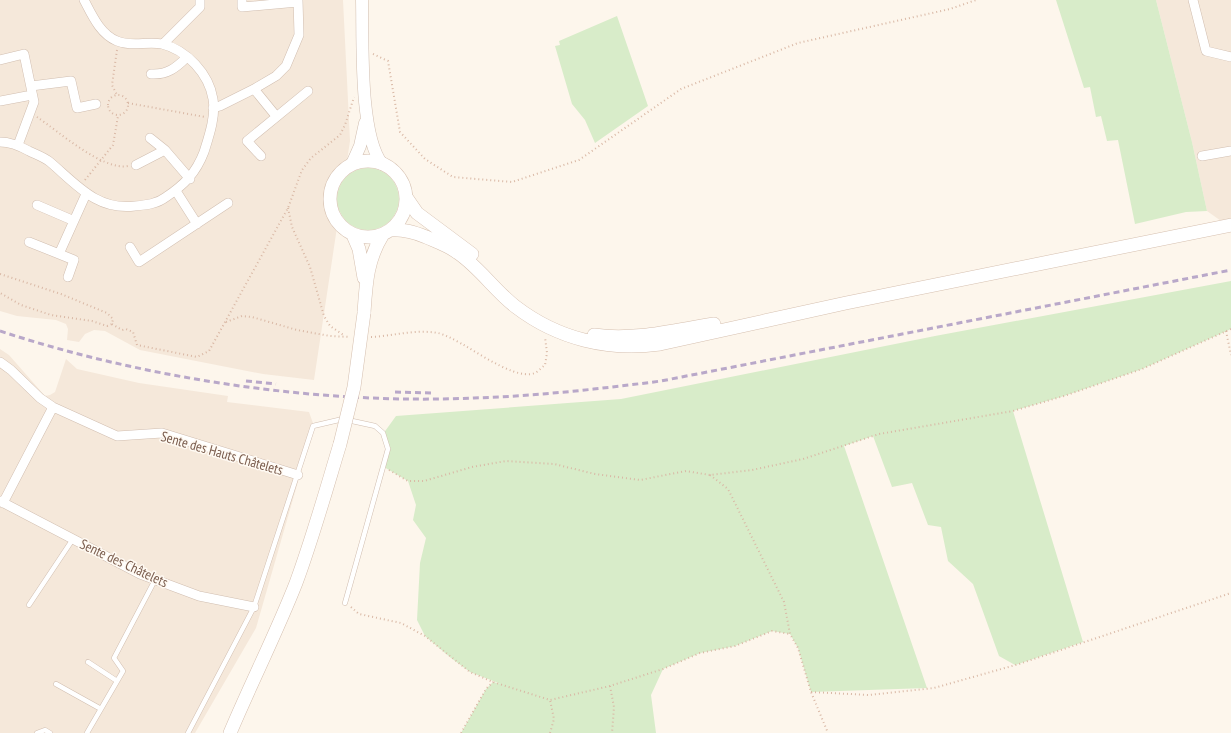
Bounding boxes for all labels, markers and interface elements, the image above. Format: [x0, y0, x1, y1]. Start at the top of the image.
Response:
street label: Sente des Hauts Châtelets [159, 427, 285, 479]
street label: Sente des Châtelets [77, 535, 171, 591]

